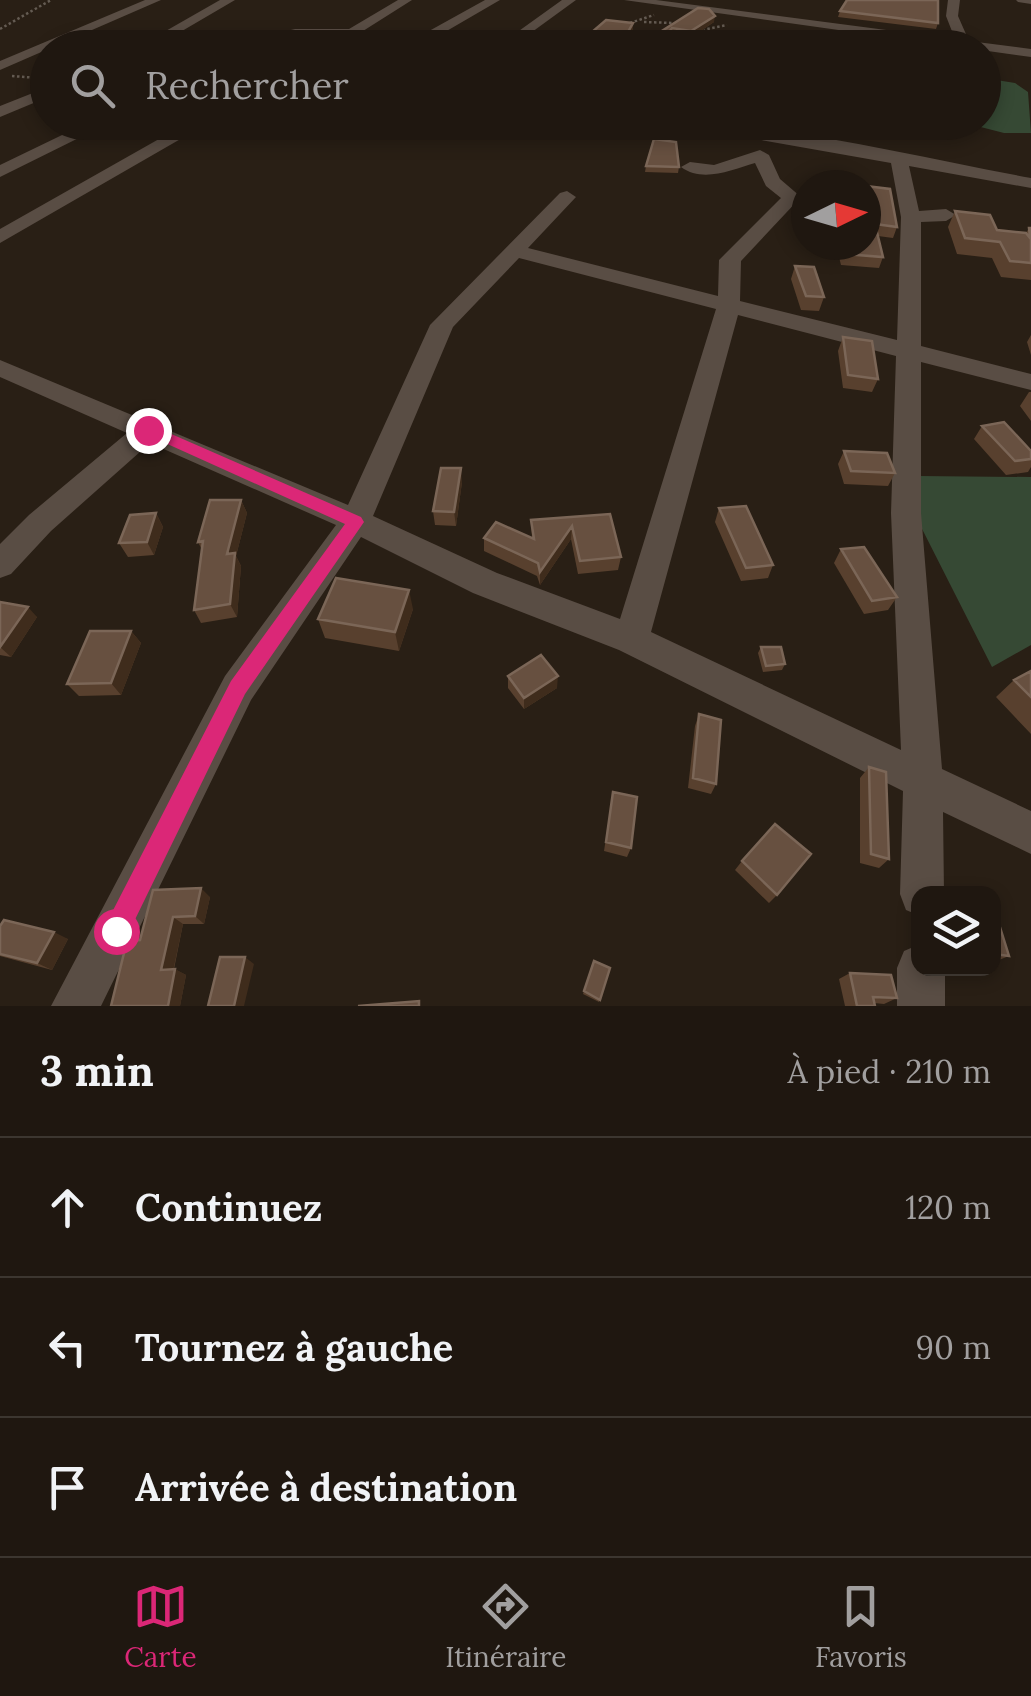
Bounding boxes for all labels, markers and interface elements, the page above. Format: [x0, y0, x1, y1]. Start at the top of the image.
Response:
search box [30, 30, 1001, 140]
icon: search [65, 58, 120, 113]
text: Rechercher [145, 61, 349, 109]
north arrow [791, 170, 881, 260]
route end [126, 408, 172, 454]
map controls [911, 886, 1001, 976]
button: layers [911, 886, 1001, 976]
route start [94, 909, 140, 955]
text: 3 min [40, 1044, 154, 1098]
text: À pied · 210 m [788, 1051, 991, 1092]
icon: ahead [40, 1180, 95, 1235]
text: Continuez [135, 1183, 322, 1231]
text: 120 m [905, 1187, 991, 1228]
icon: left [40, 1320, 95, 1375]
text: Tournez à gauche [135, 1323, 453, 1371]
text: 90 m [916, 1327, 991, 1368]
icon: arrive [40, 1460, 95, 1515]
text: Arrivée à destination [135, 1463, 517, 1511]
tab: Carte [124, 1579, 197, 1675]
tab: Itinéraire [445, 1579, 566, 1675]
tab: Favoris [815, 1579, 907, 1675]

